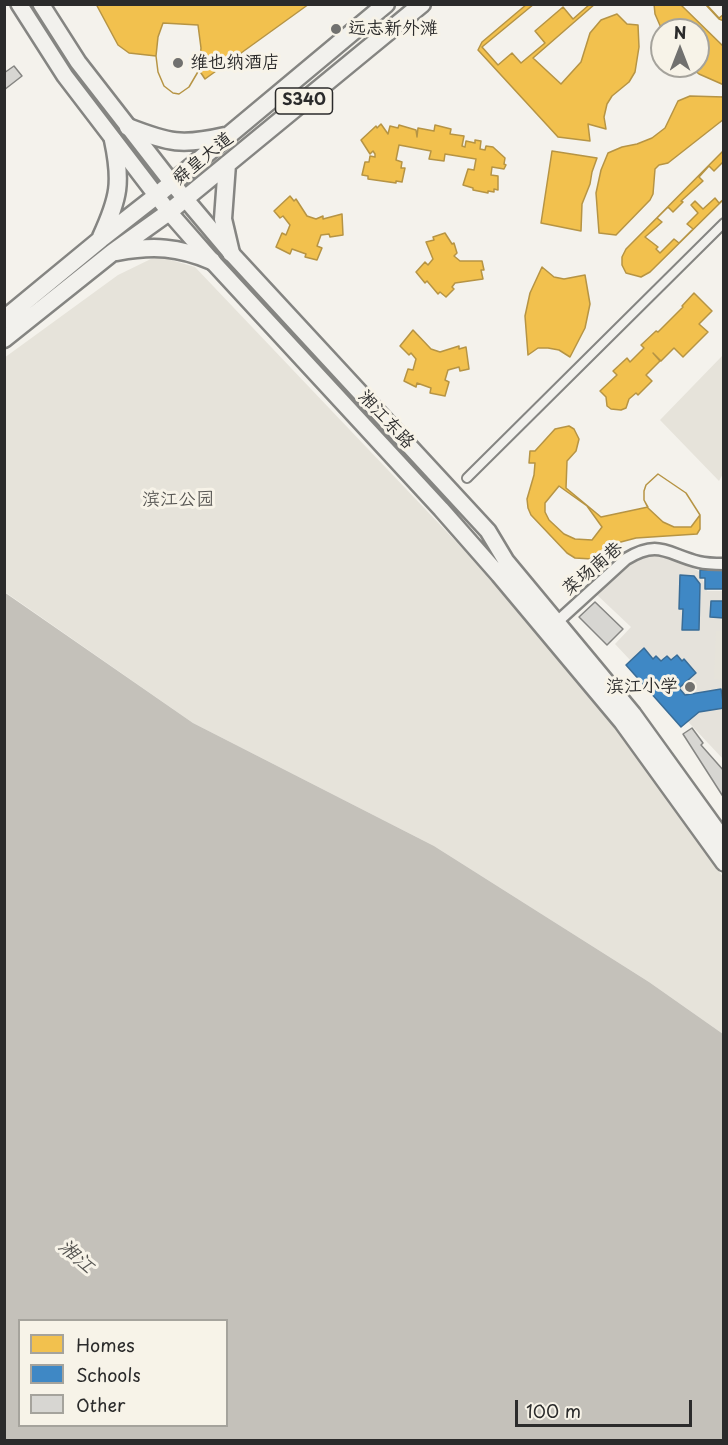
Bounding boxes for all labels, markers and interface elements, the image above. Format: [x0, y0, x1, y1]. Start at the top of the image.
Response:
place label: 远志新外滩 [348, 18, 438, 40]
north arrow [650, 18, 710, 78]
text: N [674, 20, 686, 44]
marker: 远志新外滩 [329, 22, 343, 36]
place label: 维也纳酒店 [190, 52, 280, 74]
marker: 维也纳酒店 [171, 56, 185, 70]
road number: S340 [276, 88, 332, 114]
street label: 舜皇大道 [168, 128, 238, 190]
street label: 湘江东路 [354, 386, 418, 454]
park label: 滨江公园 [142, 489, 214, 511]
street label: 菜场南巷 [558, 538, 628, 600]
place label: 滨江小学 [606, 676, 678, 698]
marker: 滨江小学 [683, 680, 697, 694]
water label: 湘江 [53, 1235, 99, 1279]
legend [18, 1319, 228, 1427]
text: Homes [76, 1331, 134, 1358]
text: Schools [76, 1361, 141, 1388]
scale bar [518, 1388, 695, 1426]
text: Other [76, 1391, 125, 1418]
text: 100 m [526, 1397, 581, 1424]

